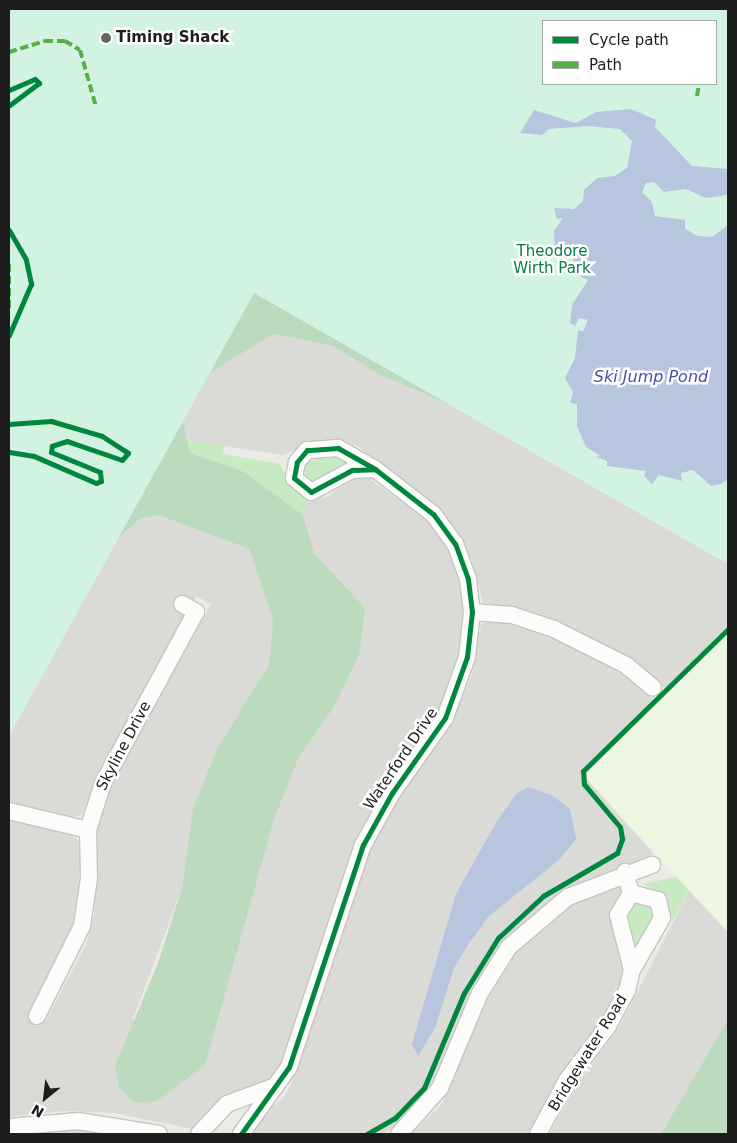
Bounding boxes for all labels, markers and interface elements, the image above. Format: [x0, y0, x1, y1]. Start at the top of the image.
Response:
legend [542, 20, 717, 85]
place label: Timing Shack [116, 29, 229, 47]
text: Cycle path [589, 31, 669, 49]
marker: Timing Shack [100, 32, 112, 44]
text: Path [589, 56, 622, 74]
park label: Theodore Wirth Park [513, 242, 591, 277]
water label: Ski Jump Pond [594, 367, 708, 387]
street label: Skyline Drive [93, 698, 155, 794]
street label: Waterford Drive [360, 705, 442, 813]
street label: Bridgewater Road [545, 991, 631, 1115]
north arrow [20, 1073, 70, 1123]
text: N [29, 1101, 47, 1121]

